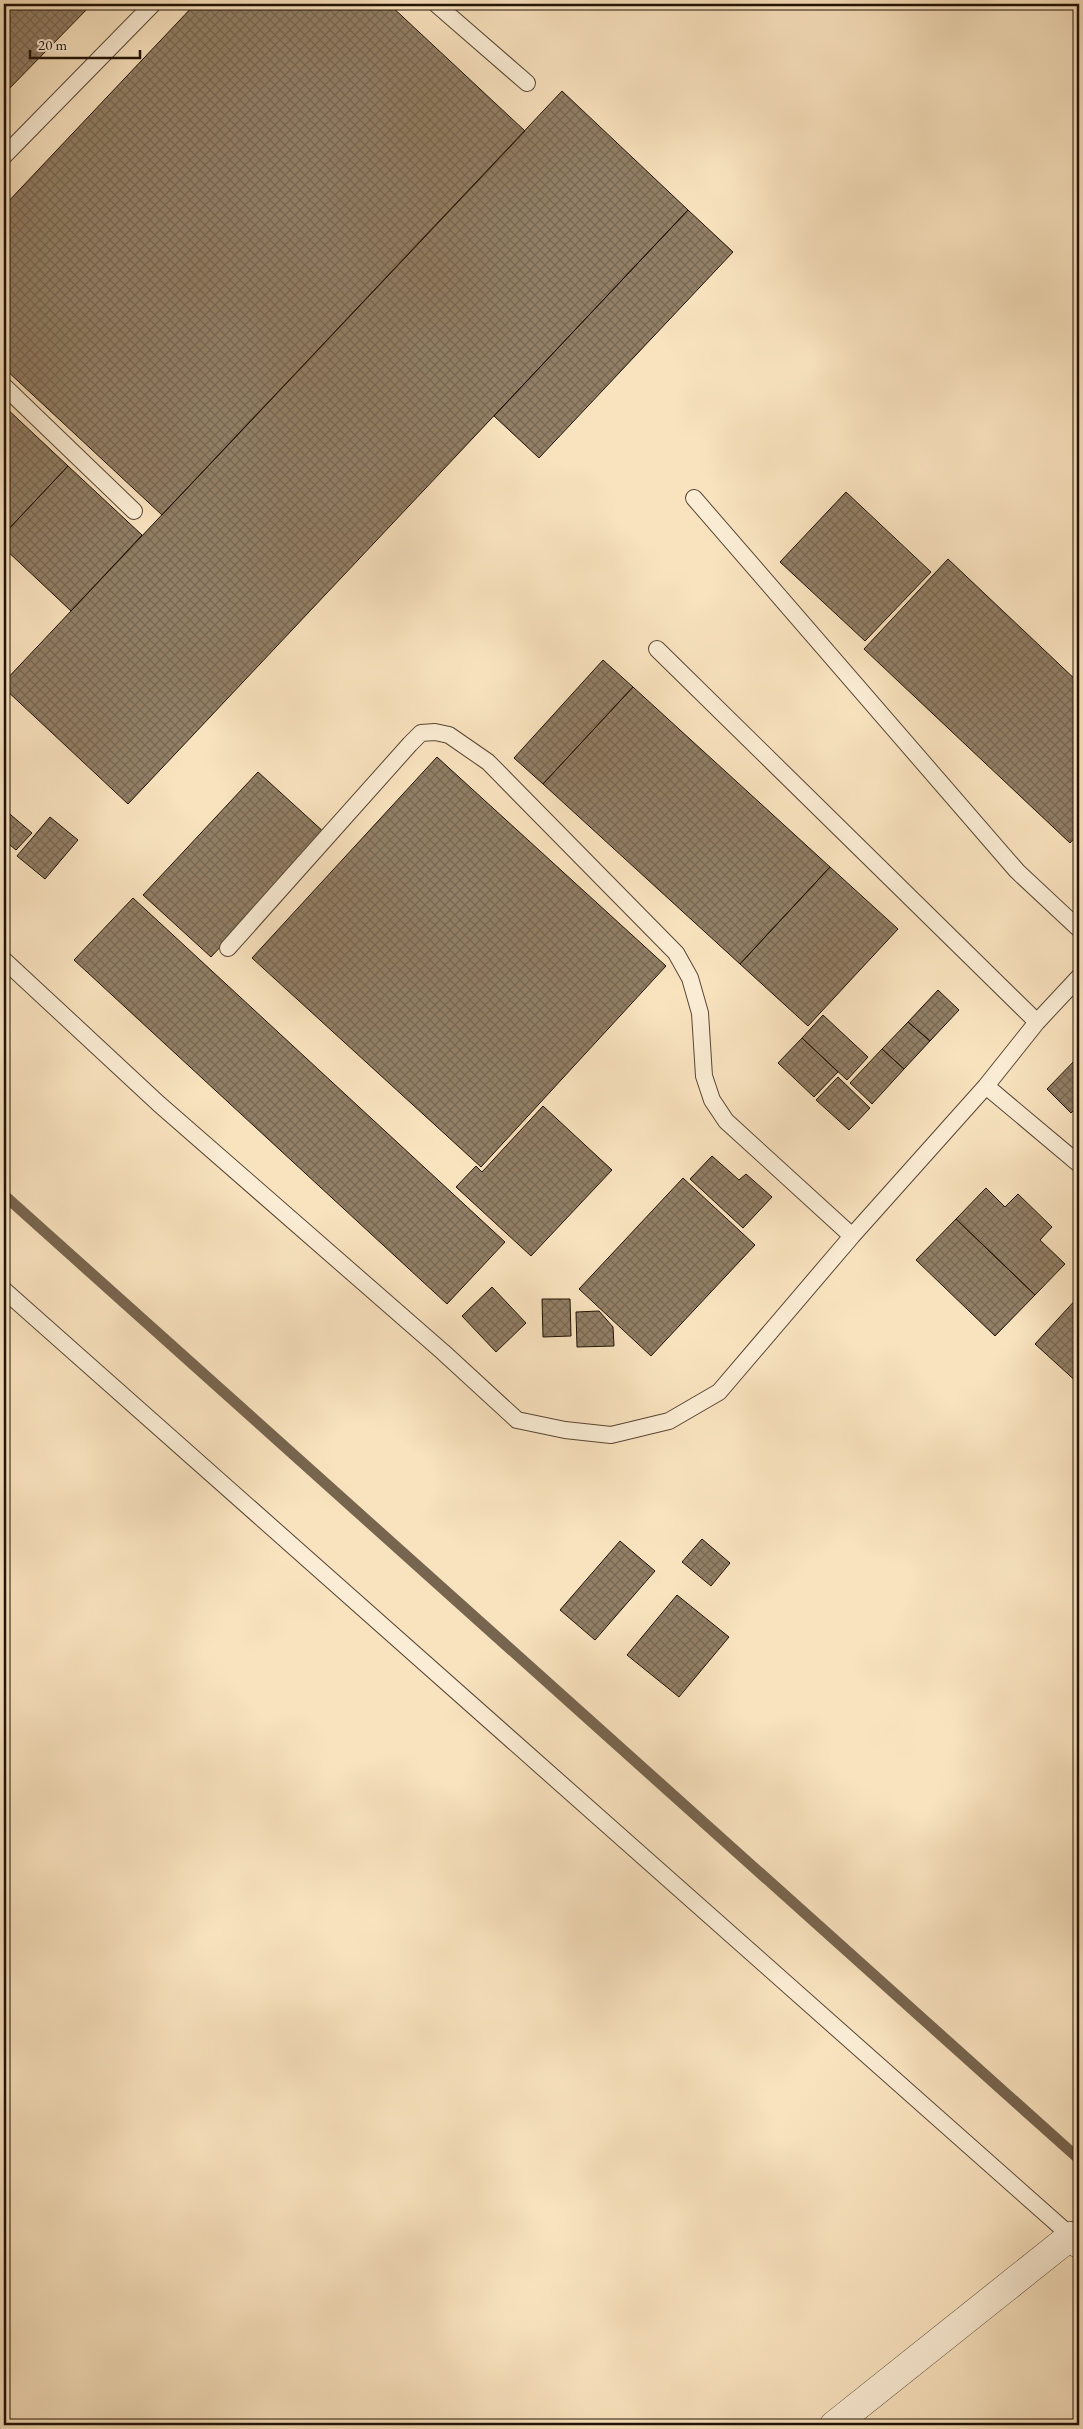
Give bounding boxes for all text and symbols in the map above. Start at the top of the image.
scale bar [30,28,140,60]
text: 20 m [38,35,67,54]

